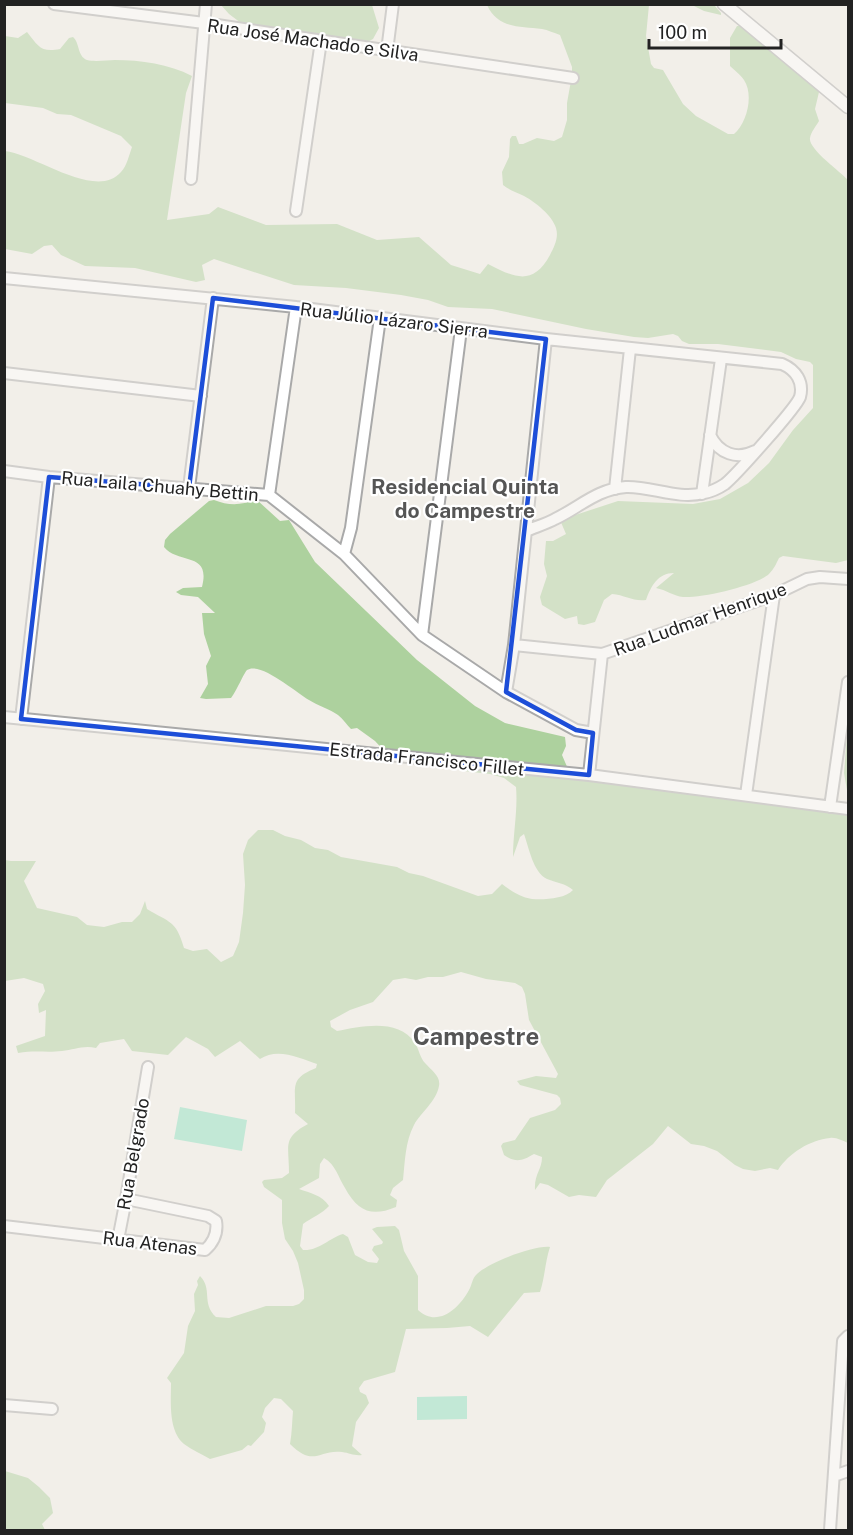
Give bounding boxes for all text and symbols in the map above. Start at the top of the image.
scale bar [649,12,781,50]
street label: Rua José Machado e Silva [206,15,420,65]
text: 100 m [658,22,707,43]
street label: Rua Júlio Lázaro Sierra [299,298,489,342]
street label: Rua Laila Chuahy Bettin [60,467,260,505]
district label: Residencial Quinta do Campestre [371,474,559,523]
street label: Rua Ludmar Henrique [611,578,789,660]
street label: Estrada Francisco Fillet [328,738,526,780]
district label: Campestre [413,1022,539,1050]
street label: Rua Belgrado [113,1096,153,1212]
street label: Rua Atenas [102,1227,198,1259]

